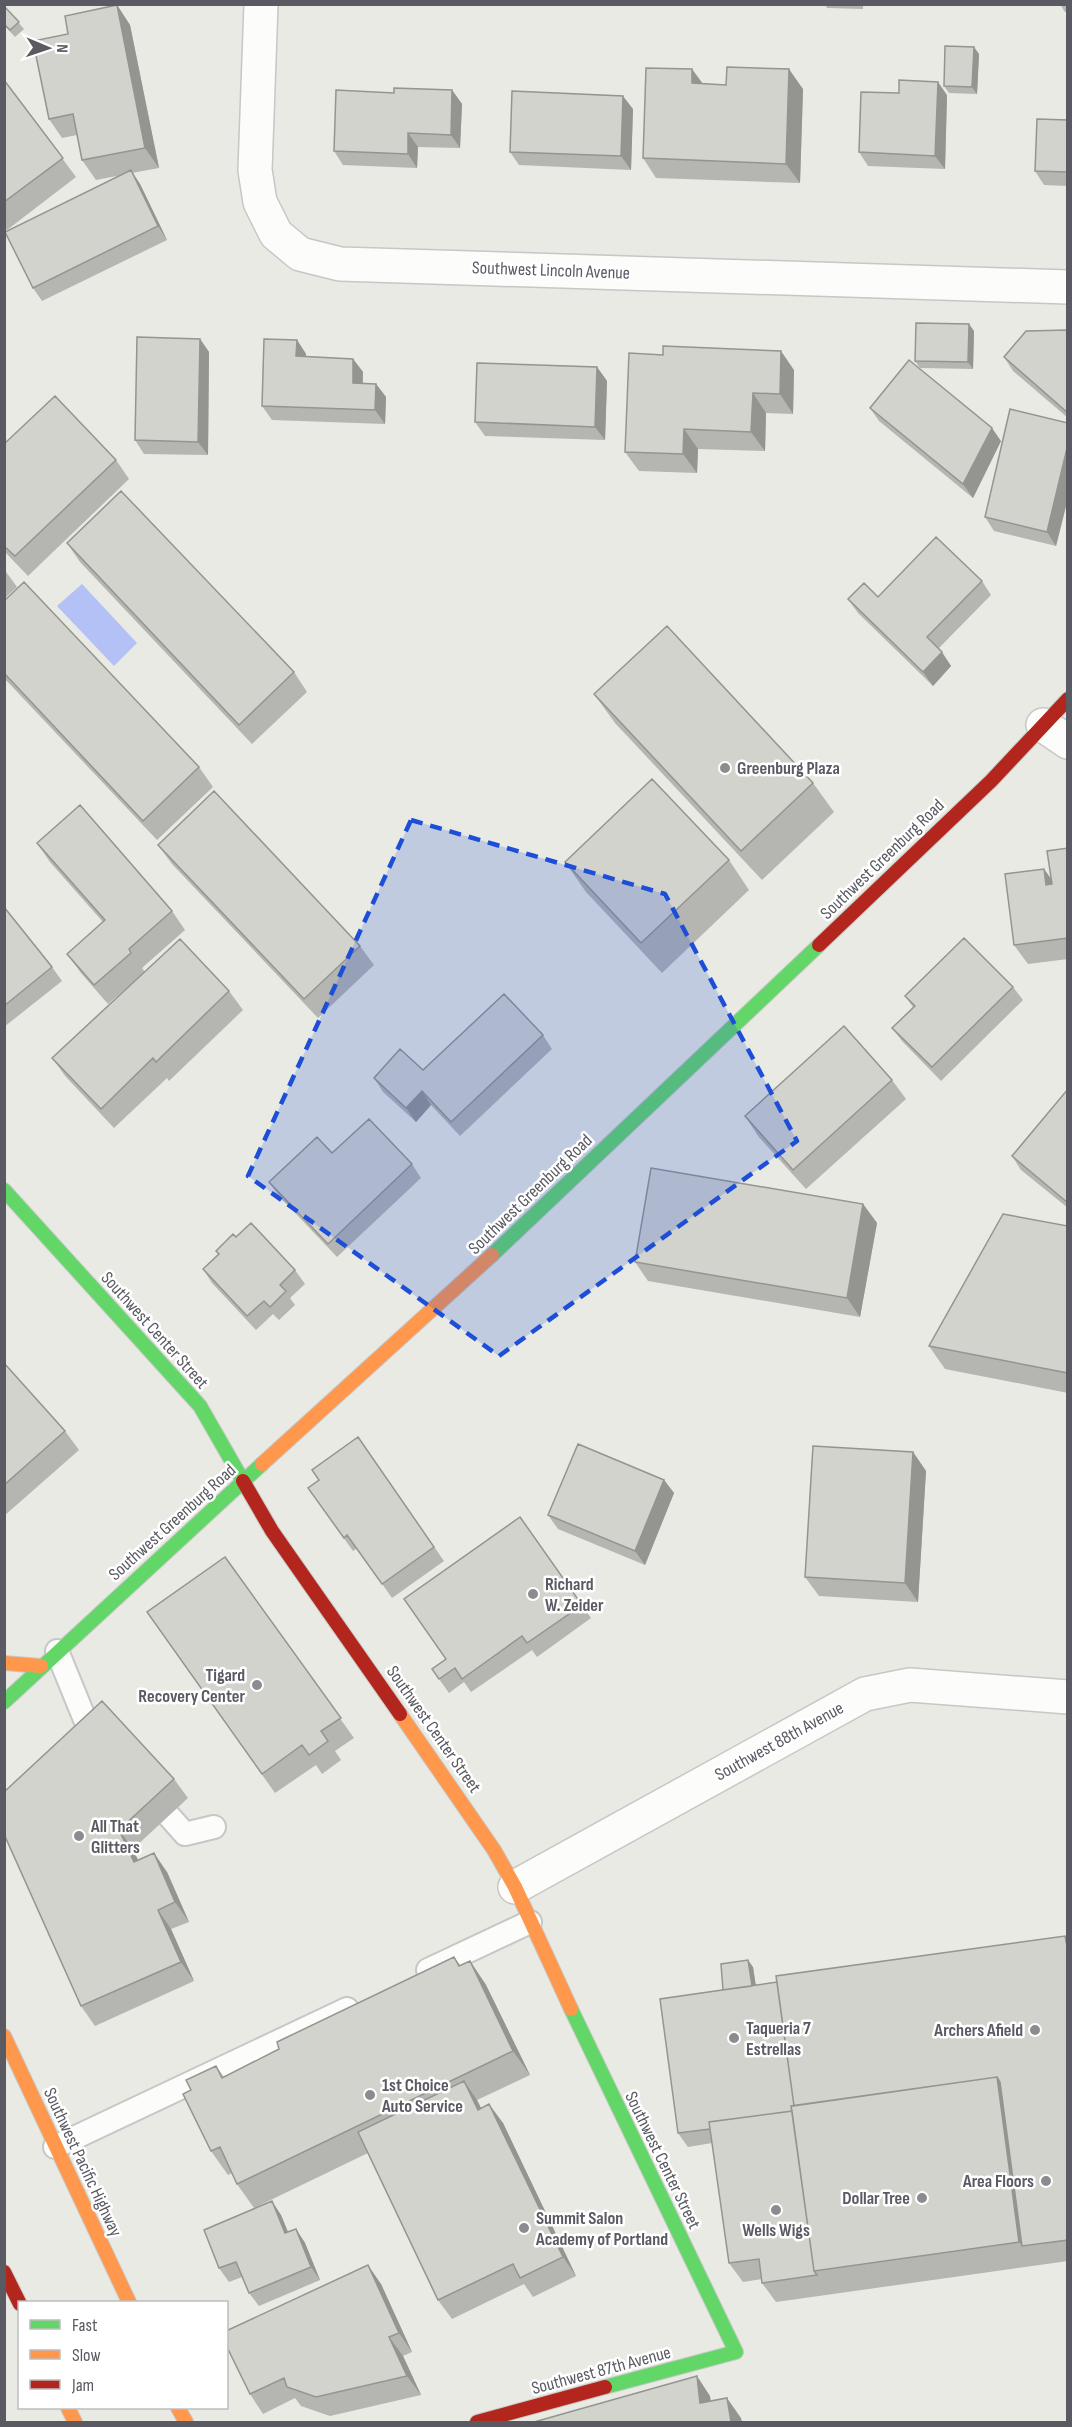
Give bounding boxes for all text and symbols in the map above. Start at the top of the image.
north arrow [18,18,78,78]
text: N [52,44,71,53]
street label: Southwest Lincoln Avenue [472,257,630,284]
place label: Greenburg Plaza [737,758,840,779]
marker: Greenburg Plaza [718,761,732,775]
street label: Southwest Greenburg Road [816,795,949,924]
street label: Southwest Greenburg Road [464,1130,597,1259]
street label: Southwest Center Street [97,1267,213,1394]
street label: Southwest Greenburg Road [104,1460,240,1585]
place label: Richard W. Zeider [545,1574,604,1616]
marker: Richard W. Zeider [526,1587,540,1601]
street label: Southwest Center Street [382,1662,486,1797]
place label: Tigard Recovery Center [138,1665,245,1707]
marker: Tigard Recovery Center [250,1678,264,1692]
street label: Southwest 88th Avenue [711,1697,847,1785]
place label: All That Glitters [90,1816,140,1858]
marker: All That Glitters [72,1829,86,1843]
place label: Taqueria 7 Estrellas [746,2018,811,2060]
place label: Archers Afield [933,2020,1023,2041]
marker: Archers Afield [1028,2023,1042,2037]
marker: Taqueria 7 Estrellas [727,2031,741,2045]
place label: 1st Choice Auto Service [381,2075,463,2117]
street label: Southwest Pacific Highway [39,2084,126,2240]
marker: 1st Choice Auto Service [363,2088,377,2102]
street label: Southwest Center Street [620,2088,705,2233]
place label: Area Floors [962,2171,1034,2192]
marker: Area Floors [1039,2174,1053,2188]
place label: Dollar Tree [842,2188,910,2209]
marker: Dollar Tree [915,2191,929,2205]
marker: Wells Wigs [769,2203,783,2217]
place label: Summit Salon Academy of Portland [535,2208,668,2250]
place label: Wells Wigs [742,2220,810,2241]
marker: Summit Salon Academy of Portland [517,2221,531,2235]
legend [18,2301,228,2409]
text: Fast [72,2315,98,2336]
street label: Southwest 87th Avenue [529,2342,673,2399]
text: Slow [72,2345,101,2366]
text: Jam [71,2375,94,2396]

